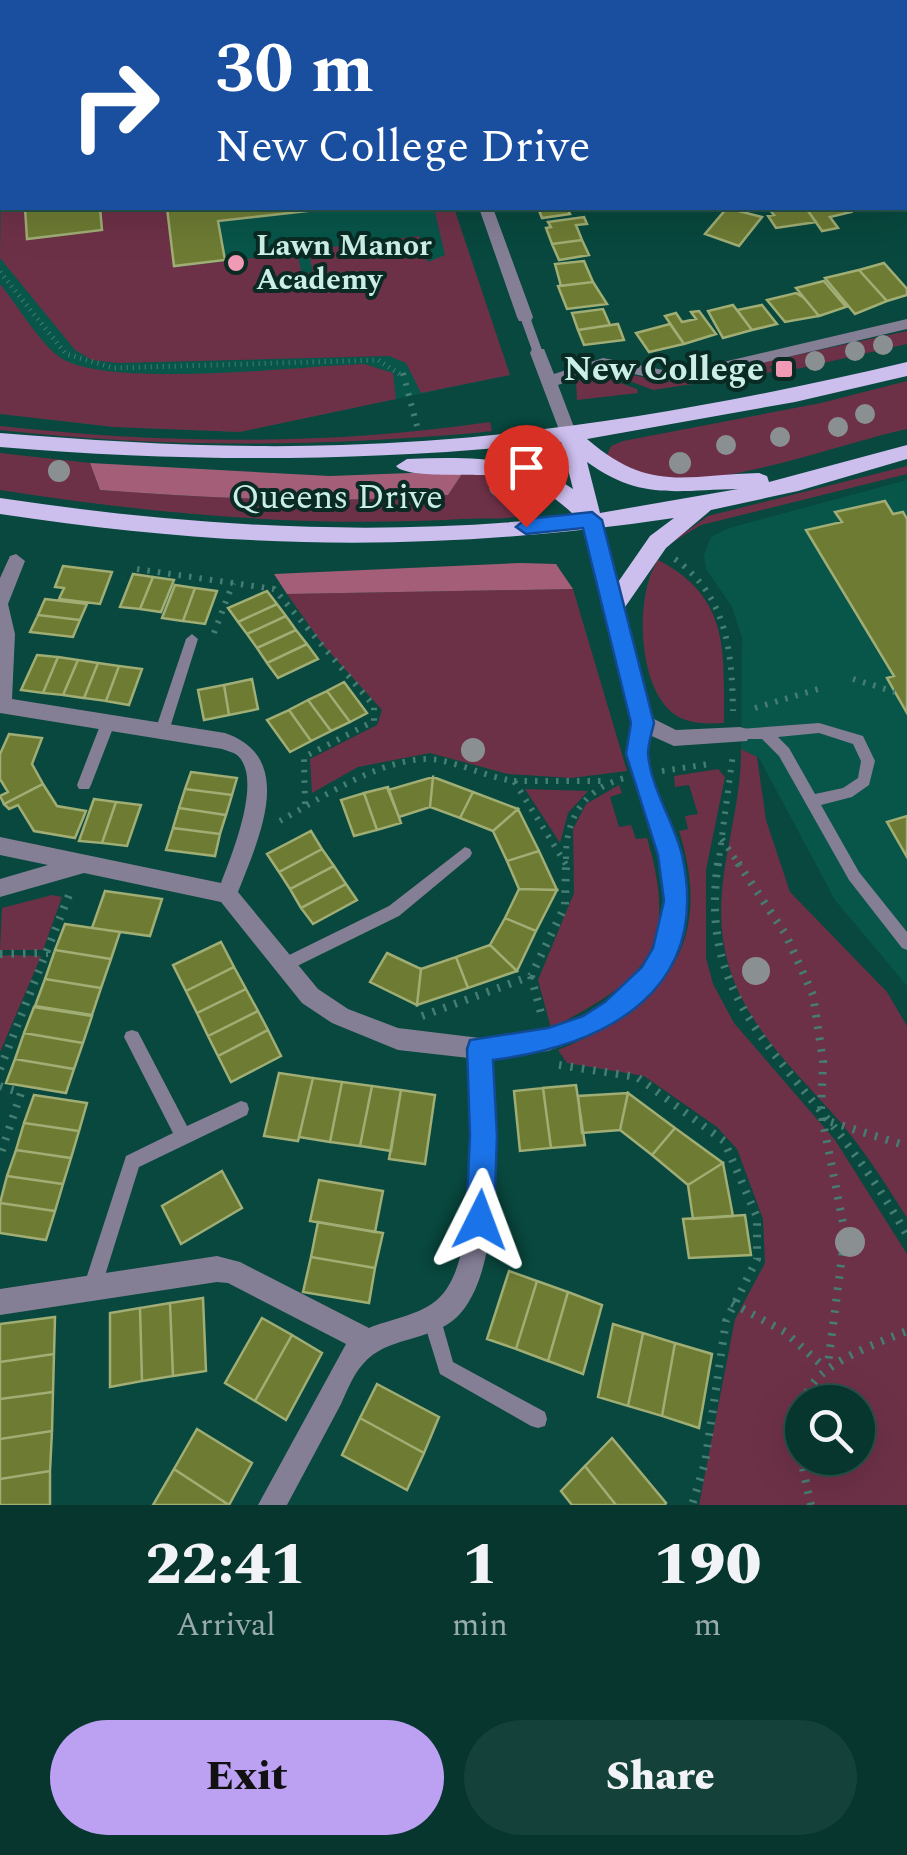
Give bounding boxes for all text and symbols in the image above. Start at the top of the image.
text: 30 m [215,17,374,123]
icon: right [50,40,180,170]
text: New College Drive [215,113,590,182]
place label: Lawn Manor Academy [256,223,432,303]
marker: Lawn Manor Academy [225,252,247,274]
place label: New College [563,343,764,396]
marker: New College [773,358,795,380]
pin [484,425,569,528]
icon: arrive [499,440,554,495]
street label: Queens Drive [231,471,443,524]
position arrow [428,1168,532,1272]
map controls [785,1385,875,1475]
button: search [785,1385,875,1475]
text: 22:41 [146,1519,306,1611]
text: 1 [462,1519,498,1611]
text: 190 [653,1519,761,1611]
text: Arrival [176,1601,276,1650]
text: min [452,1601,508,1650]
text: m [694,1601,721,1650]
button: Exit [50,1720,444,1835]
button: Share [464,1720,857,1835]

